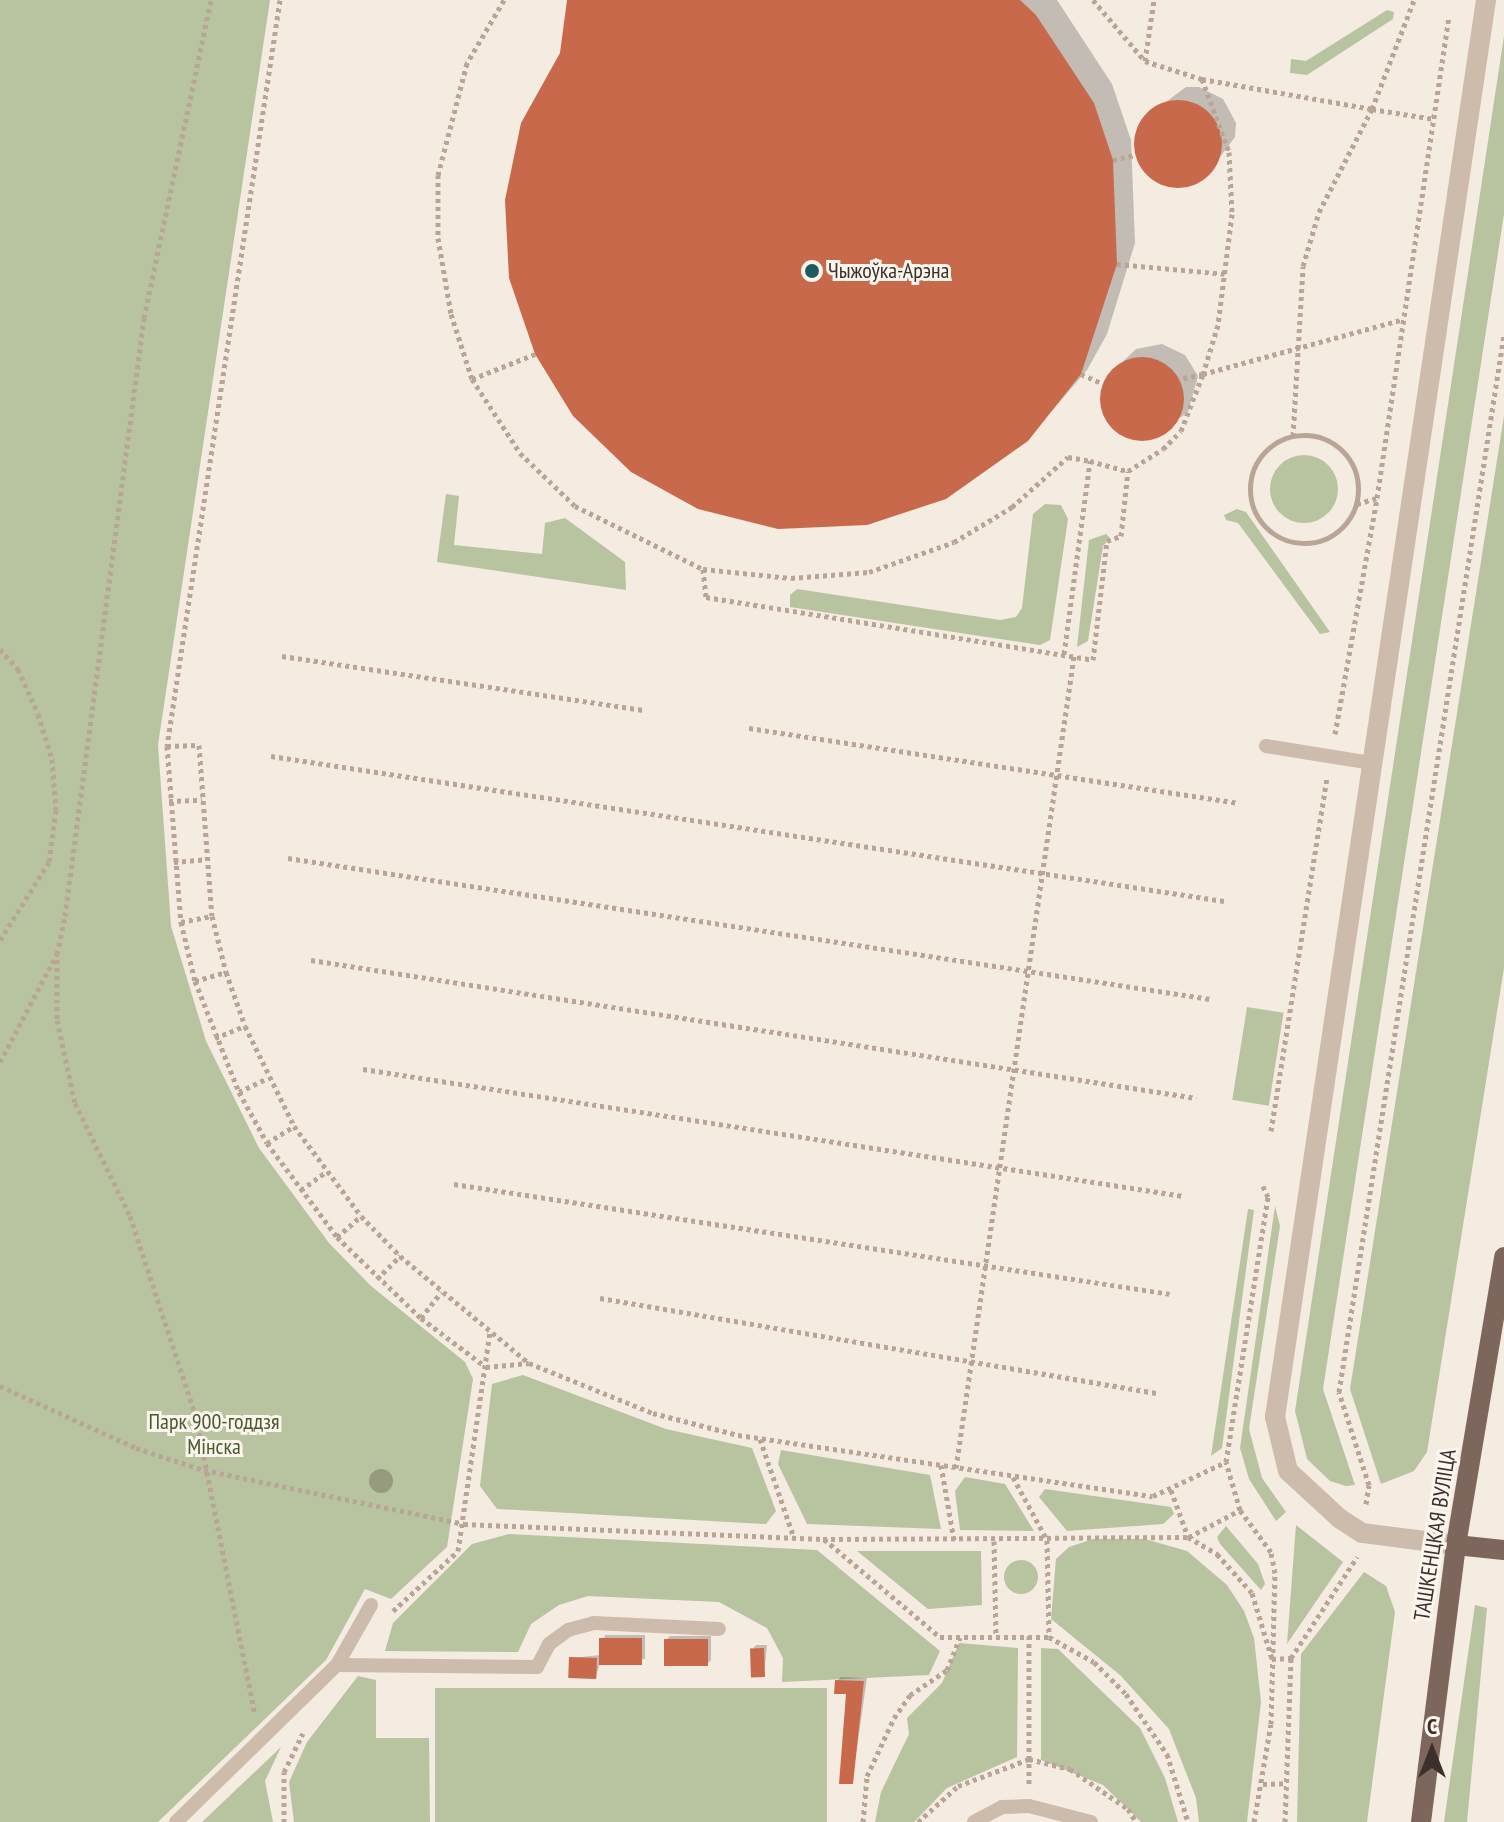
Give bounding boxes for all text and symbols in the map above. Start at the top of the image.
place label: Чыжоўка-Арэна [828,258,949,284]
marker: Чыжоўка-Арэна [803,262,821,280]
park label: Парк 900-годдзя Мінска [149,1408,279,1460]
street label: ТАШКЕНЦКАЯ ВУЛІЦА [1408,1447,1462,1623]
north arrow [1392,1710,1472,1790]
text: С [1427,1712,1437,1740]

